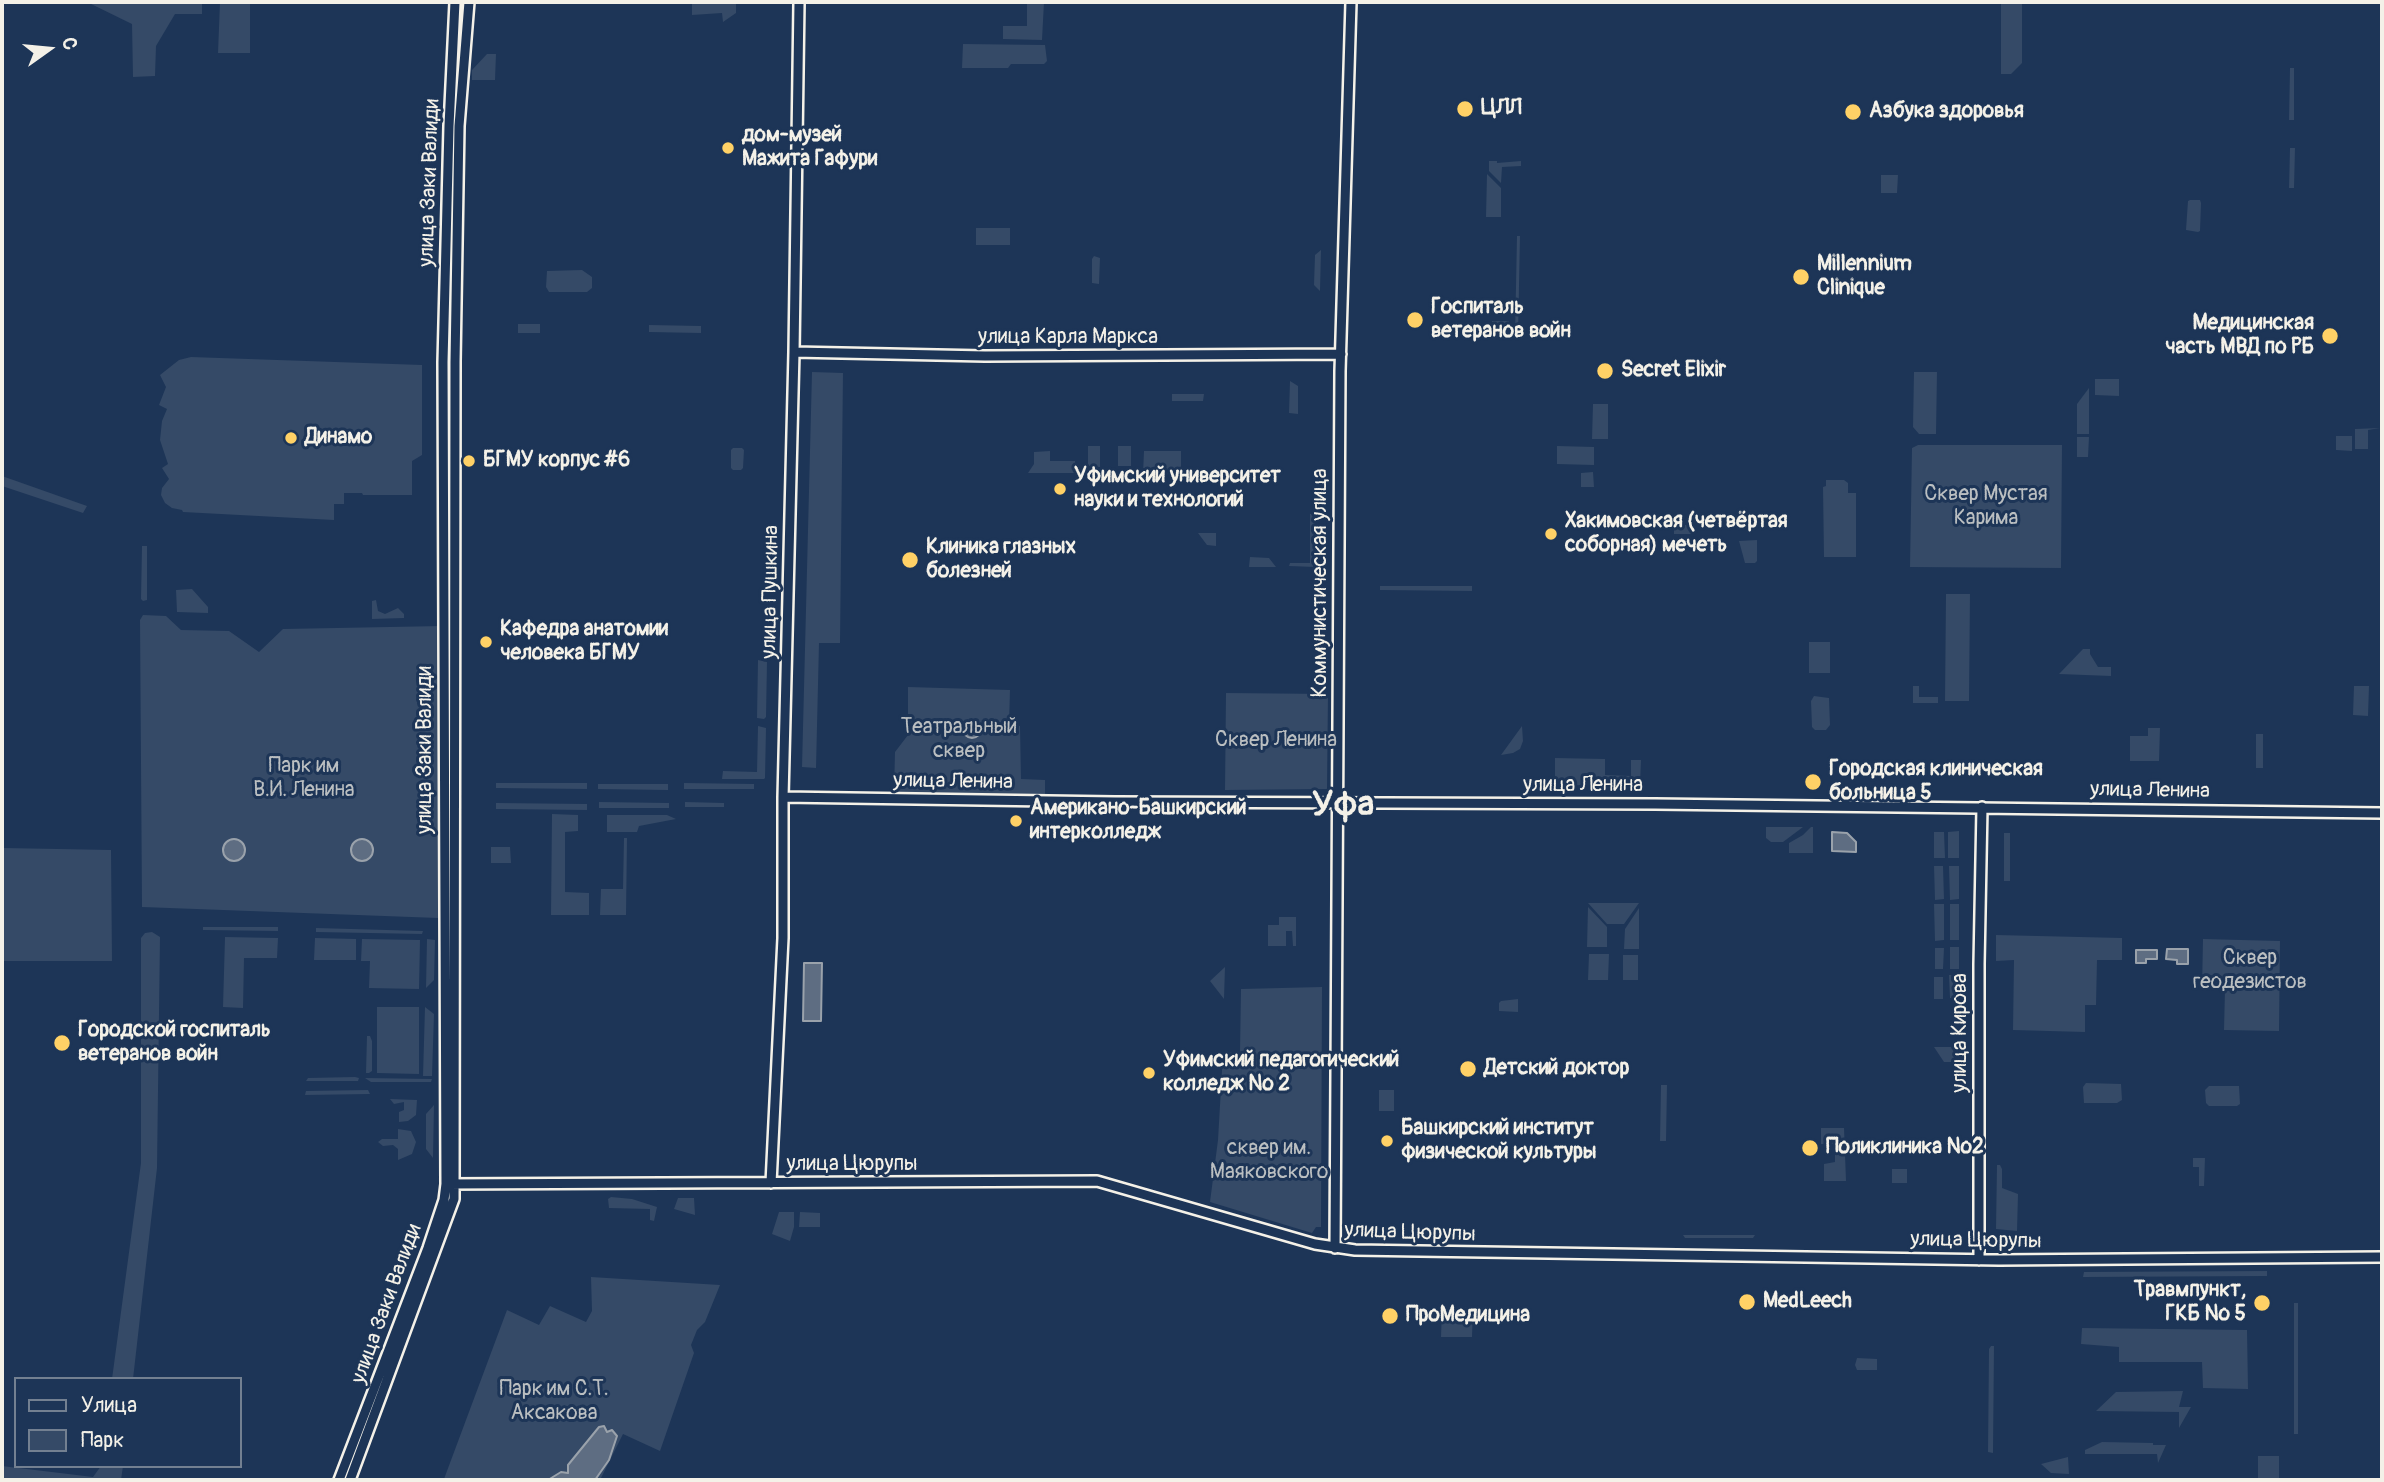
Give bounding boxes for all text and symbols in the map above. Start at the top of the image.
north arrow [14,14,84,84]
text: С [56,35,82,52]
place label: ЦЛЛ [1481,96,1521,122]
street label: улица Заки Валиди [414,99,446,267]
marker: ЦЛЛ [1455,99,1475,119]
place label: Азбука здоровья [1869,99,2024,125]
marker: Азбука здоровья [1843,102,1863,122]
place label: дом-музей Мажита Гафури [742,123,877,173]
marker: дом-музей Мажита Гафури [720,140,736,156]
place label: Millennium Clinique [1817,252,1912,302]
marker: Millennium Clinique [1791,267,1811,287]
place label: Госпиталь ветеранов войн [1431,295,1571,345]
marker: Госпиталь ветеранов войн [1405,310,1425,330]
place label: Медицинская часть МВД по РБ [2165,311,2314,361]
street label: улица Карла Маркса [978,325,1158,351]
marker: Медицинская часть МВД по РБ [2320,326,2340,346]
place label: Secret Elixir [1621,358,1726,384]
marker: Secret Elixir [1595,361,1615,381]
place label: Динамо [305,425,372,451]
marker: Динамо [283,430,299,446]
place label: БГМУ корпус #6 [483,448,630,474]
marker: БГМУ корпус #6 [461,453,477,469]
place label: Уфимский университет науки и технологий [1074,464,1281,514]
street label: Коммунистическая улица [1308,469,1334,697]
marker: Уфимский университет науки и технологий [1052,481,1068,497]
park label: Сквер Мустая Карима [1924,482,2048,532]
place label: Хакимовская (четвёртая соборная) мечеть [1565,509,1788,559]
street label: улица Пушкина [757,525,785,659]
marker: Хакимовская (четвёртая соборная) мечеть [1543,526,1559,542]
place label: Клиника глазных болезней [926,535,1076,585]
marker: Клиника глазных болезней [900,550,920,570]
place label: Кафедра анатомии человека БГМУ [500,617,668,667]
marker: Кафедра анатомии человека БГМУ [478,634,494,650]
street label: улица Заки Валиди [413,666,439,834]
park label: Театральный сквер [901,715,1017,765]
park label: Сквер Ленина [1215,728,1337,754]
park label: Парк им В.И. Ленина [253,754,355,804]
place label: Городская клиническая больница 5 [1829,757,2043,807]
street label: улица Ленина [893,768,1013,796]
marker: Городская клиническая больница 5 [1803,772,1823,792]
street label: улица Ленина [1523,773,1643,799]
street label: улица Ленина [2090,777,2210,805]
district label: Уфа [1312,785,1374,827]
place label: Американо-Башкирский интерколледж [1030,796,1247,846]
marker: Американо-Башкирский интерколледж [1008,813,1024,829]
park label: Сквер геодезистов [2193,946,2307,996]
street label: улица Кирова [1948,973,1974,1093]
place label: Городской госпиталь ветеранов войн [78,1018,271,1068]
marker: Городской госпиталь ветеранов войн [52,1033,72,1053]
place label: Уфимский педагогический колледж № 2 [1163,1048,1399,1098]
place label: Детский доктор [1484,1056,1629,1082]
marker: Детский доктор [1458,1059,1478,1079]
marker: Уфимский педагогический колледж № 2 [1141,1065,1157,1081]
place label: Башкирский институт физической культуры [1401,1116,1596,1166]
marker: Башкирский институт физической культуры [1379,1133,1395,1149]
place label: Поликлиника №2 [1826,1135,1984,1161]
park label: сквер им. Маяковского [1210,1136,1328,1186]
marker: Поликлиника №2 [1800,1138,1820,1158]
street label: улица Цюрупы [786,1152,918,1178]
street label: улица Цюрупы [1344,1218,1476,1248]
street label: улица Заки Валиди [346,1221,428,1387]
street label: улица Цюрупы [1910,1227,2042,1255]
place label: Травмпункт, ГКБ № 5 [2134,1278,2246,1328]
place label: MedLeech [1763,1289,1852,1315]
marker: MedLeech [1737,1292,1757,1312]
marker: Травмпункт, ГКБ № 5 [2252,1293,2272,1313]
place label: ПроМедицина [1406,1303,1530,1329]
marker: ПроМедицина [1380,1306,1400,1326]
legend [14,1377,242,1468]
park label: Парк им С.Т. Аксакова [499,1377,609,1427]
text: Улица [81,1392,137,1419]
text: Парк [81,1427,124,1454]

